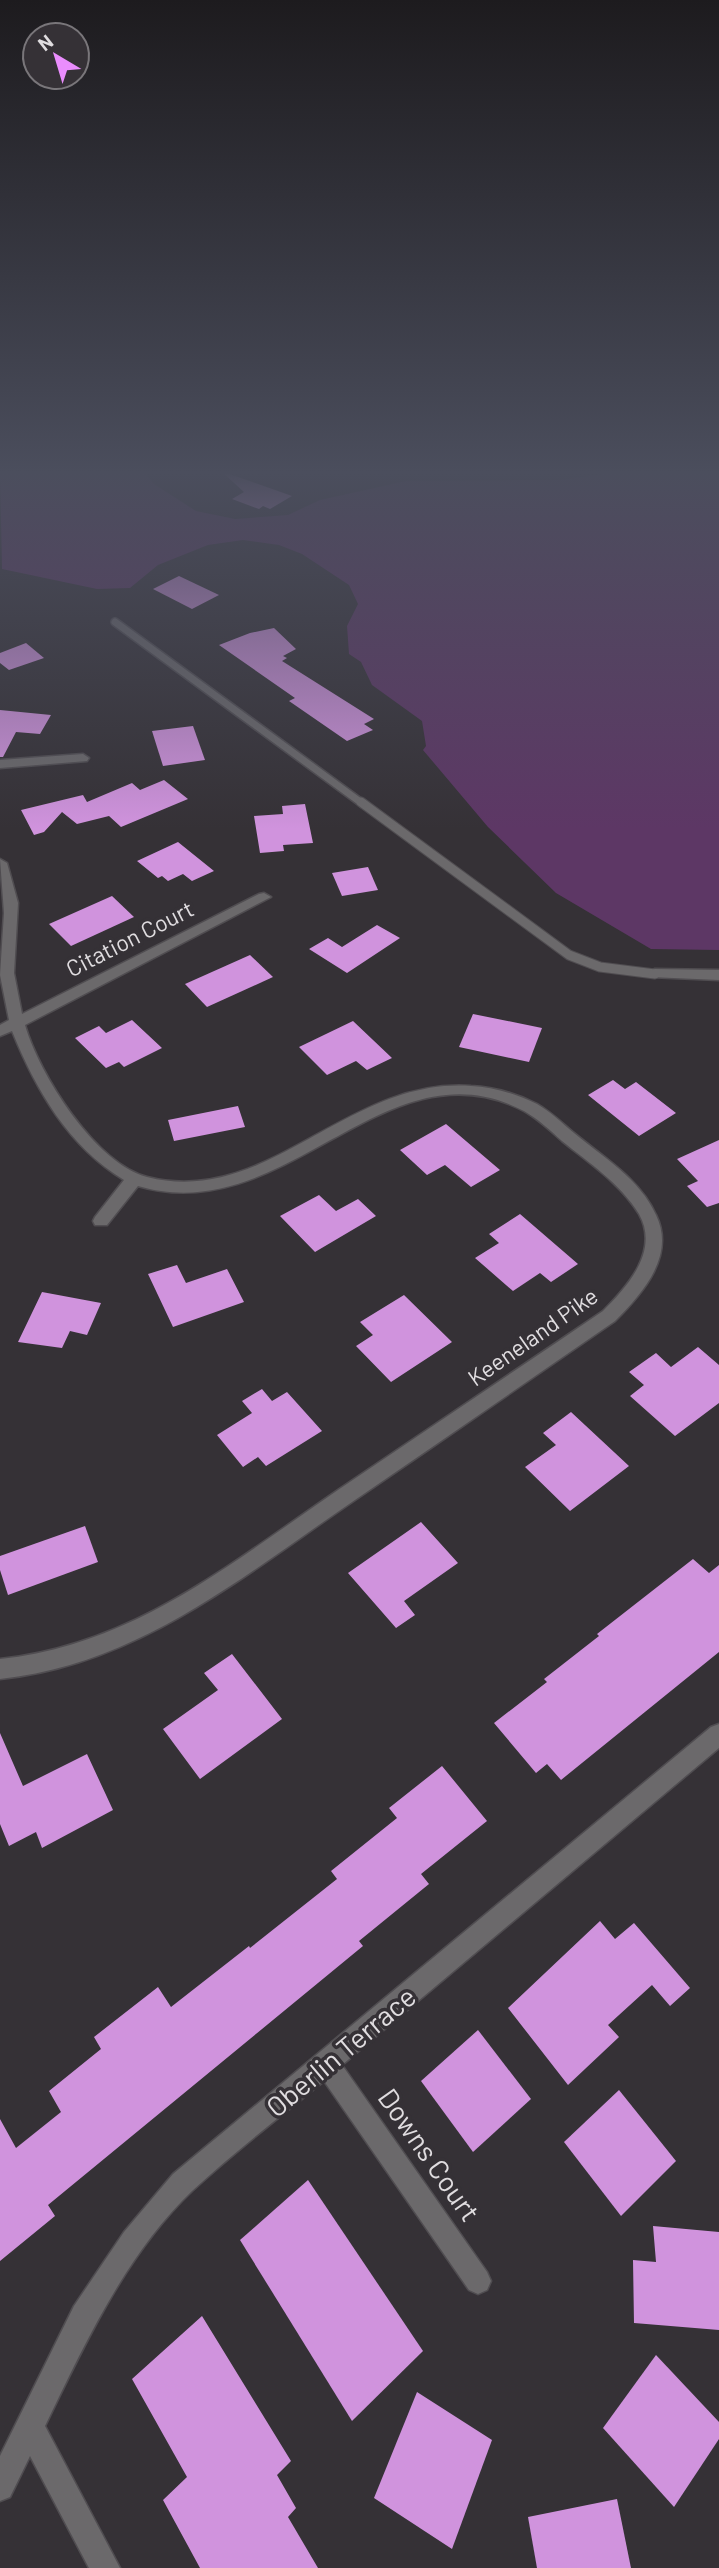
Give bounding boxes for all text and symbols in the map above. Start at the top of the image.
north arrow [21,21,91,91]
text: N [33,29,57,55]
street label: Citation Court [61,894,198,982]
street label: Keeneland Pike [462,1281,603,1391]
street label: Oberlin Terrace [259,1979,422,2124]
street label: Downs Court [372,2081,488,2227]

